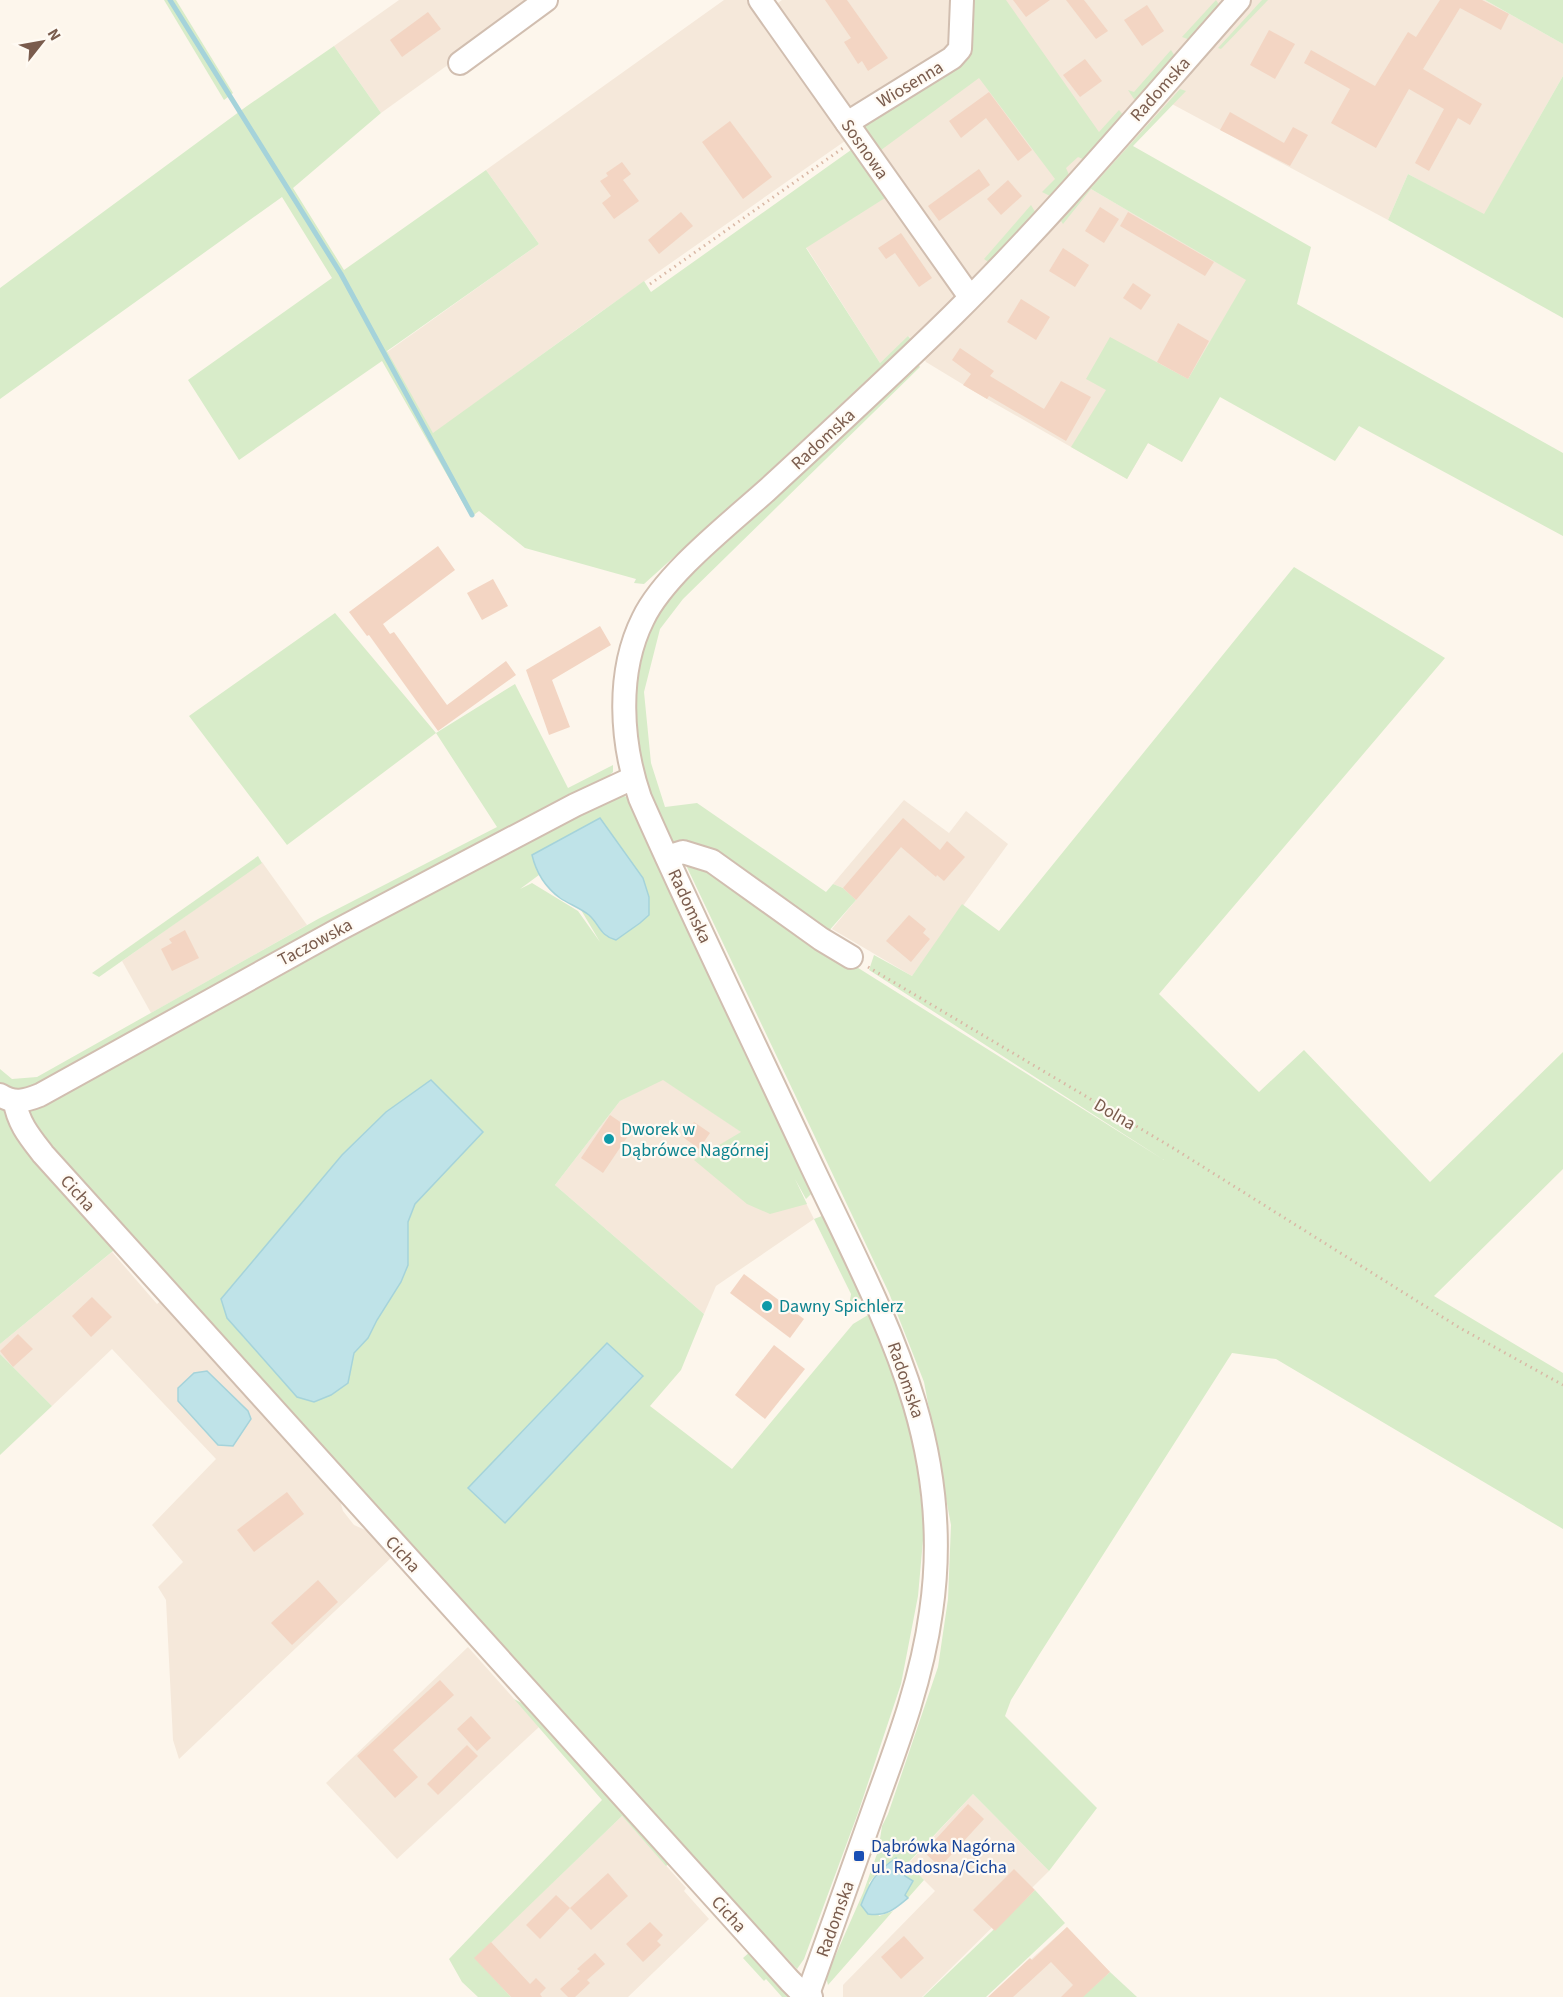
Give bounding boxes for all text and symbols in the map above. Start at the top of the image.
north arrow [12,12,72,72]
text: N [42,25,66,45]
street label: Radomska [1125,52,1196,127]
street label: Wiosenna [872,55,948,114]
street label: Sosnowa [835,114,894,184]
street label: Radomska [786,403,861,476]
street label: Radomska [661,865,718,947]
street label: Taczowska [274,912,357,973]
street label: Dolna [1089,1093,1140,1136]
place label: Dworek w Dąbrówce Nagórnej [621,1117,769,1163]
marker: Dworek w Dąbrówce Nagórnej [602,1132,616,1146]
street label: Cicha [54,1169,101,1217]
place label: Dawny Spichlerz [779,1294,904,1319]
marker: Dawny Spichlerz [760,1299,774,1313]
street label: Radomska [881,1339,930,1422]
street label: Cicha [379,1530,426,1578]
place label: Dąbrówka Nagórna ul. Radosna/Cicha [871,1834,1016,1880]
marker: Dąbrówka Nagórna ul. Radosna/Cicha [852,1849,866,1863]
street label: Radomska [810,1878,861,1961]
street label: Cicha [705,1890,752,1938]

